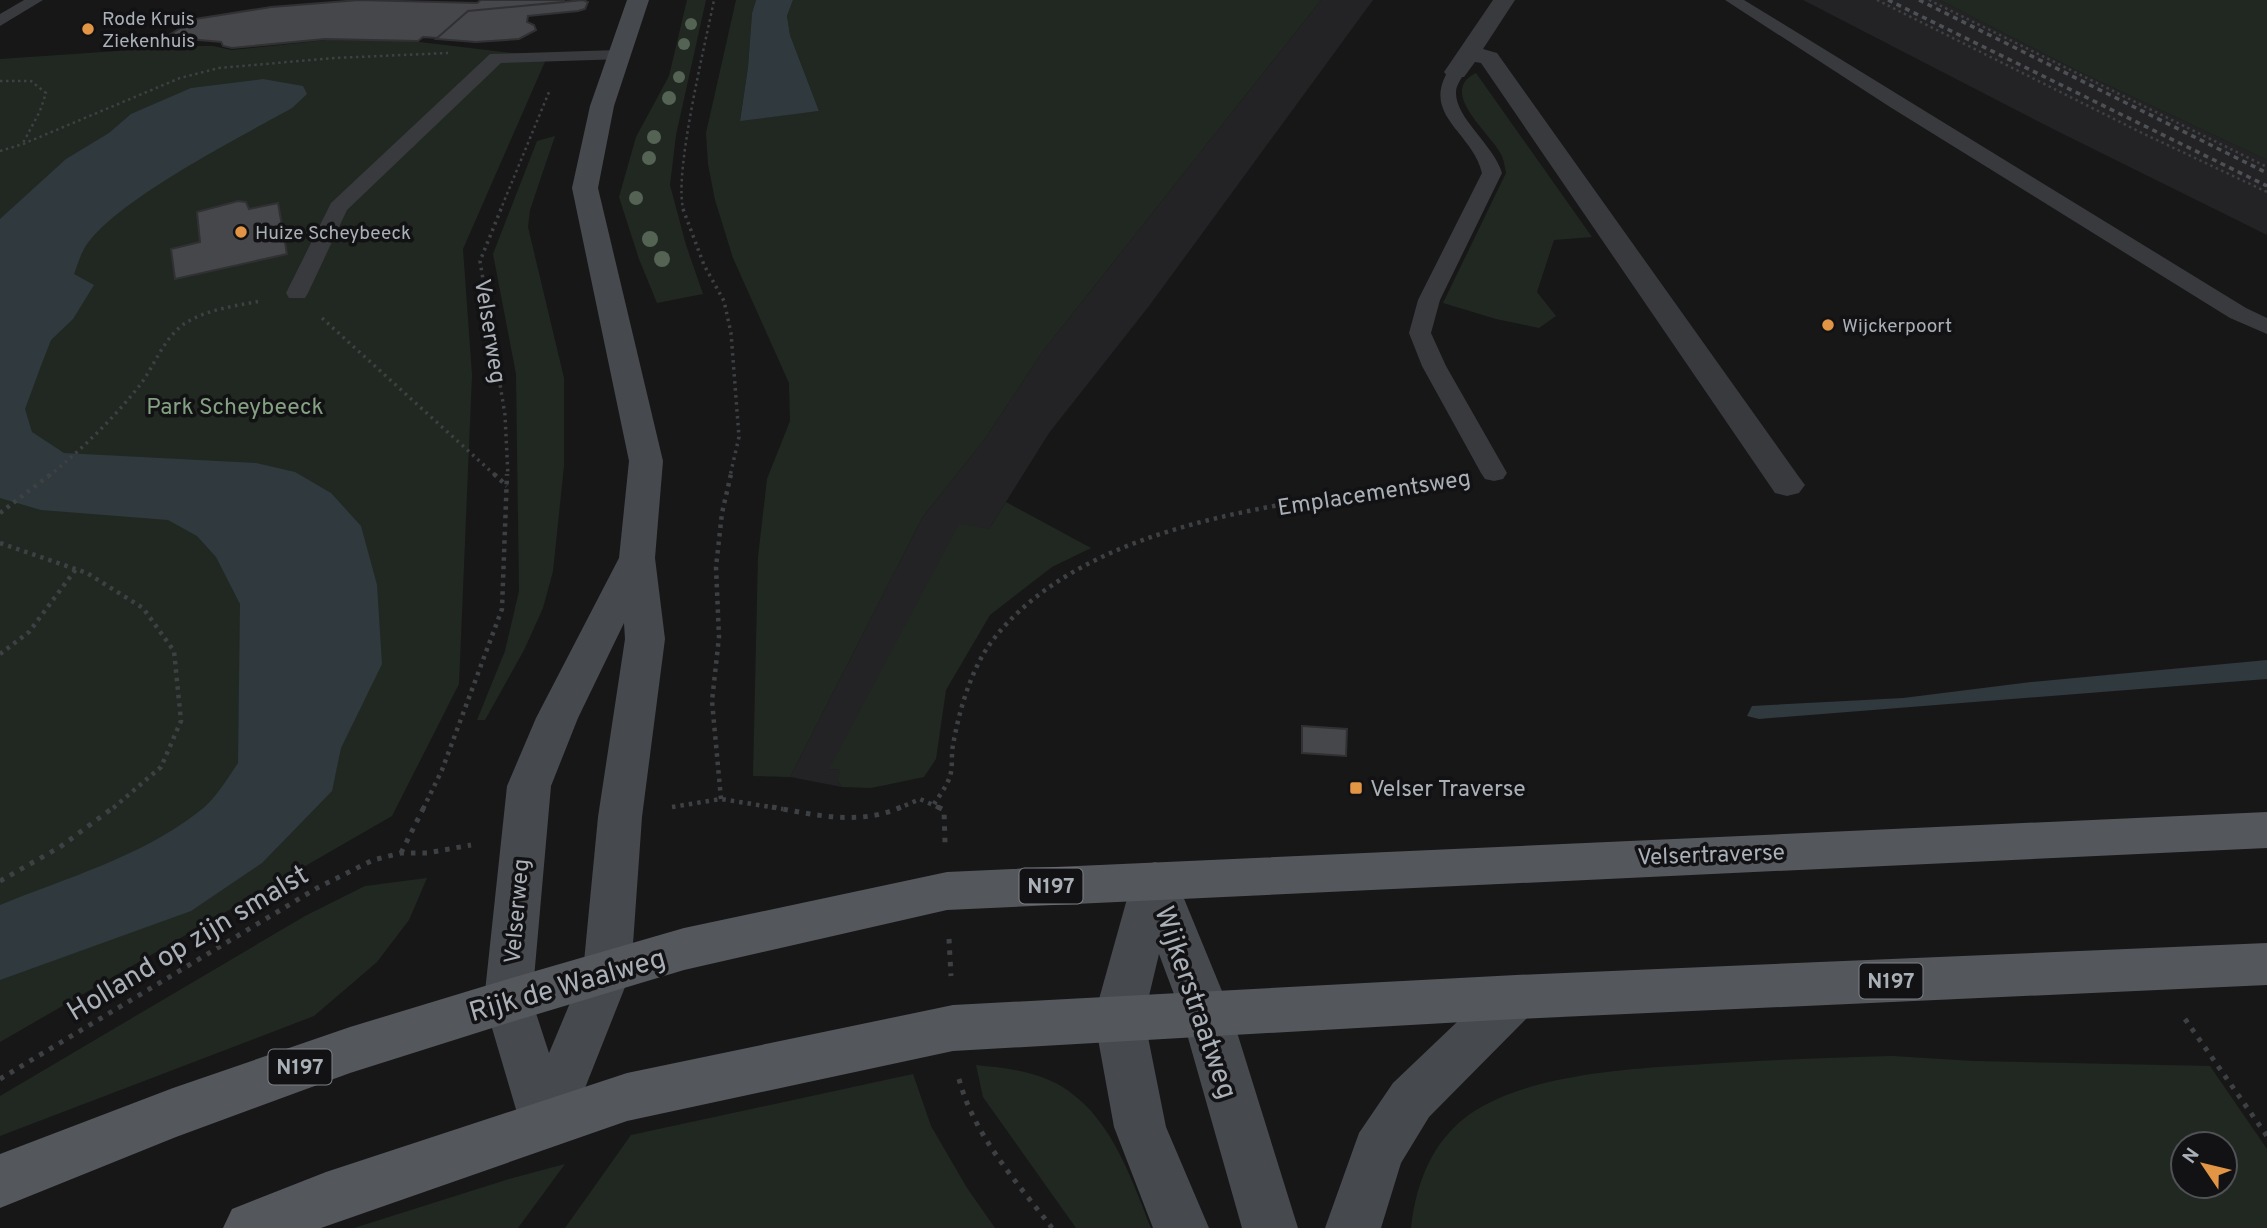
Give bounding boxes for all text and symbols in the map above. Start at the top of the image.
place label: Rode Kruis Ziekenhuis [102,8,195,54]
marker: Rode Kruis Ziekenhuis [80,21,96,37]
place label: Huize Scheybeeck [255,222,411,246]
marker: Huize Scheybeeck [233,224,249,240]
street label: Velserweg [466,277,511,386]
place label: Wijckerpoort [1842,315,1952,339]
marker: Wijckerpoort [1820,317,1836,333]
park label: Park Scheybeeck [146,394,324,423]
street label: Emplacementsweg [1276,465,1473,524]
place label: Velser Traverse [1370,776,1526,805]
marker: Velser Traverse [1348,780,1364,796]
street label: Velsertraverse [1637,839,1785,874]
street label: Velserweg [499,857,538,965]
street label: Holland op zijn smalst [61,858,316,1031]
road number: N197 [1020,868,1082,903]
street label: Wijkerstraatweg [1144,902,1244,1104]
street label: Rijk de Waalweg [465,942,670,1032]
road number: N197 [1860,964,1923,998]
road number: N197 [268,1050,332,1084]
north arrow [2169,1130,2239,1200]
text: N [2178,1144,2205,1169]

